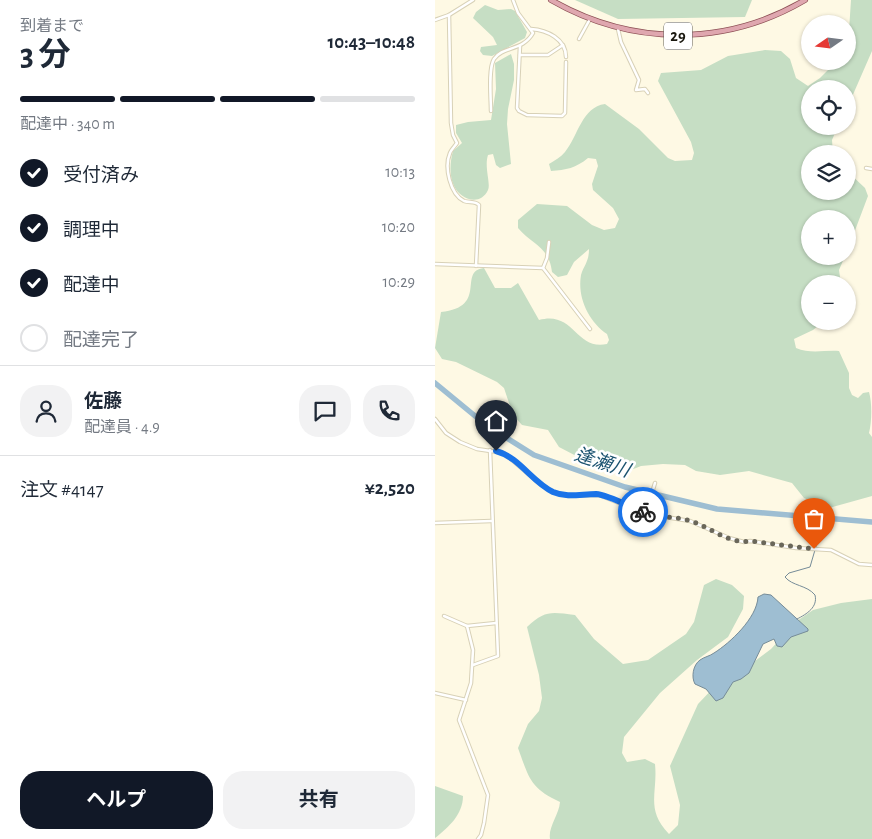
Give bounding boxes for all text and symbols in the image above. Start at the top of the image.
north arrow [801,15,856,70]
map controls [801,15,856,330]
text: 到着まで [20,18,84,34]
road number: 29 [664,22,692,50]
text: 10:43–10:48 [327,33,415,52]
text: 3 分 [20,39,71,71]
button: locate [801,80,856,135]
text: 配達中 · 340 m [20,116,115,132]
button: layers [801,145,856,200]
icon: check [20,159,48,187]
text: 10:13 [385,164,415,180]
text: 受付済み [63,166,139,185]
button: + [801,210,856,265]
icon: check [20,214,48,242]
text: 10:20 [382,219,415,235]
text: 調理中 [63,221,120,240]
icon: check [20,269,48,297]
text: 10:29 [383,274,415,290]
button: − [801,275,856,330]
text: 配達中 [63,276,120,295]
text: 配達完了 [63,331,139,350]
button: person [20,385,72,437]
button: chat [299,385,351,437]
button: phone [363,385,415,437]
text: 佐藤 [84,392,122,411]
pin [475,400,517,451]
icon: home [482,407,510,435]
text: 配達員 · 4.9 [84,419,160,435]
water label: 逢瀬川 [572,444,634,481]
text: ¥2,520 [365,479,415,498]
text: 注文 #4147 [20,481,104,500]
courier [618,487,668,537]
icon: bike [629,498,657,526]
pin [793,498,835,549]
icon: bag [800,505,828,533]
button: ヘルプ [20,771,213,829]
button: 共有 [223,771,415,829]

